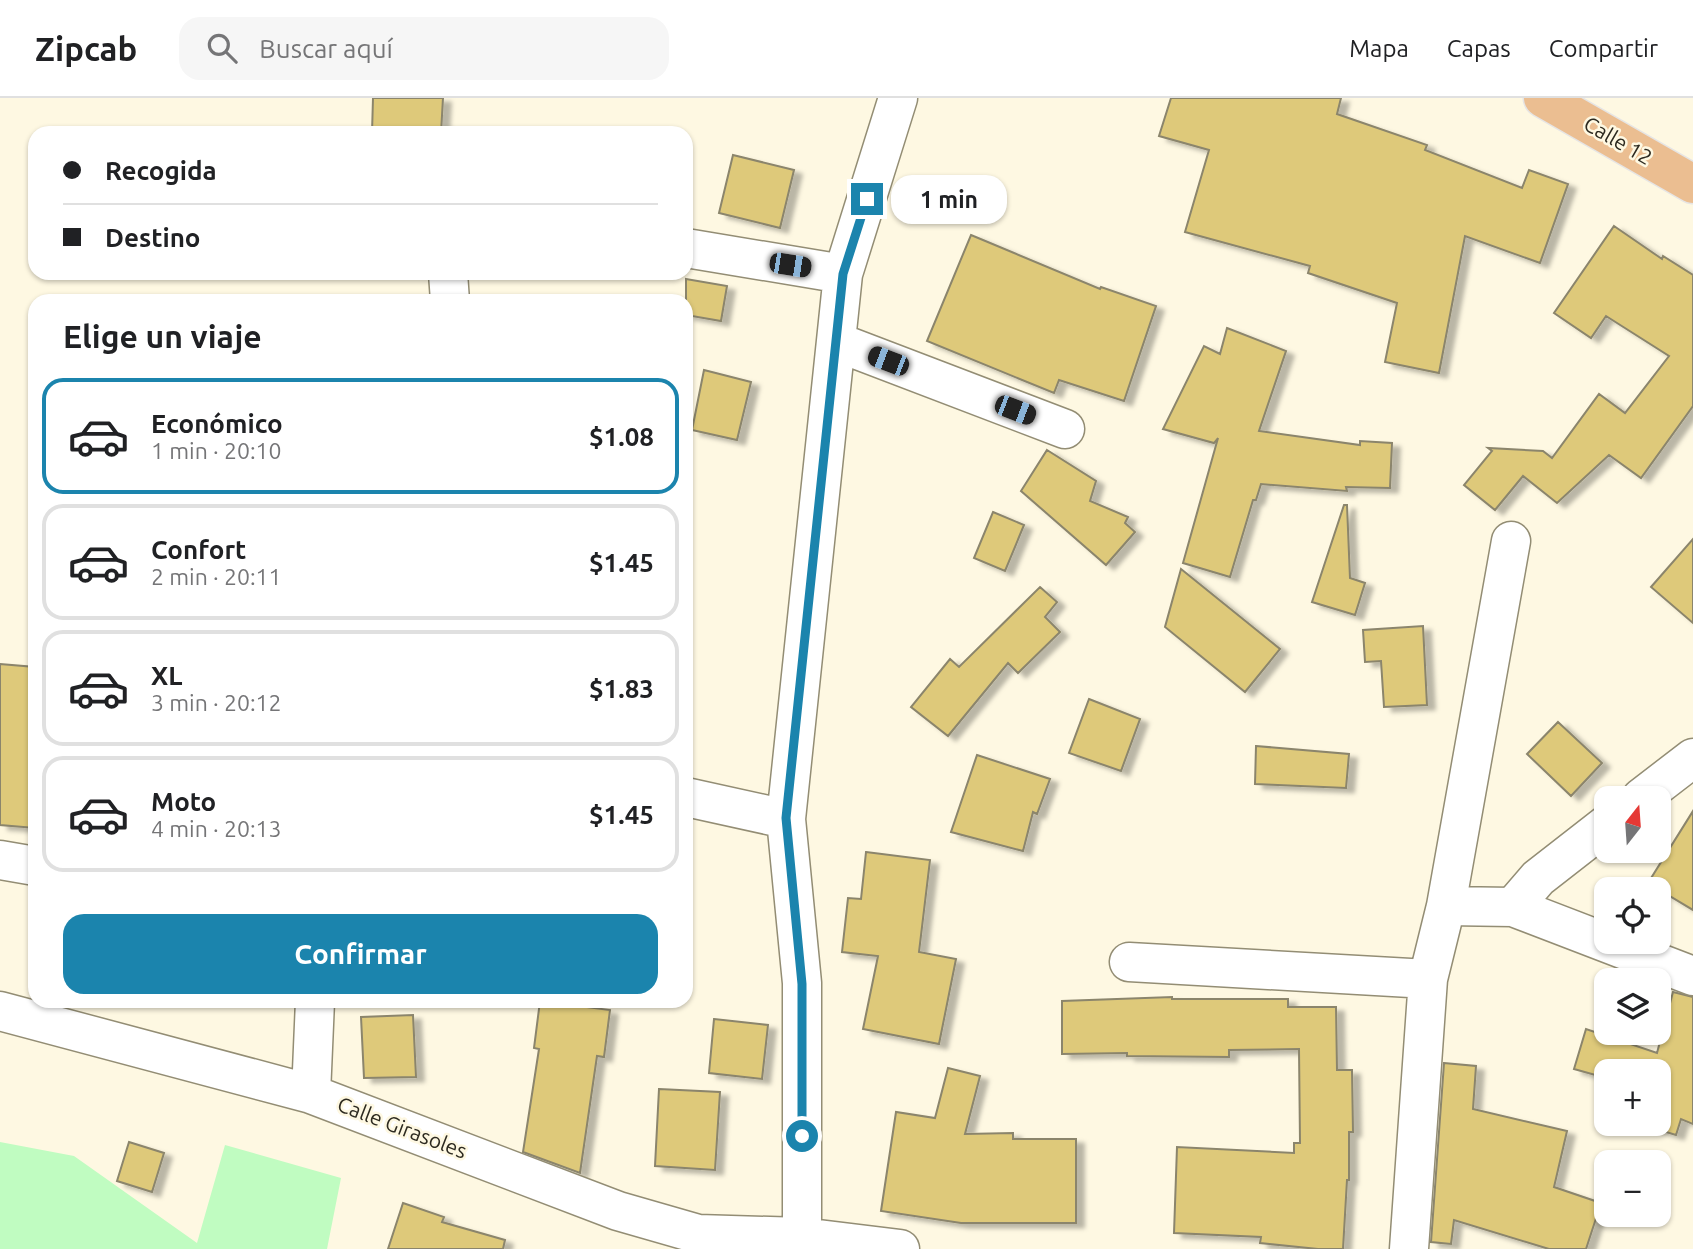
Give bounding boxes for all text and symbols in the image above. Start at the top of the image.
search box [179,17,669,80]
icon: search [203,29,241,67]
text: Zipcab [35,30,137,67]
text: Buscar aquí [259,34,393,63]
text: Mapa [1349,35,1409,62]
text: Capas [1447,35,1511,62]
text: Compartir [1549,35,1658,62]
street label: Calle 12 [1580,111,1657,169]
text: Recogida [105,156,217,185]
callout: 1 min [892,174,1007,224]
route end [851,183,883,215]
text: 1 min [920,187,978,212]
text: Destino [105,223,201,252]
car [768,251,813,279]
text: Elige un viaje [63,318,262,354]
car [865,344,912,378]
car [992,393,1039,427]
icon: car [67,405,130,468]
text: Económico [151,409,283,438]
text: $1.08 [589,422,654,451]
text: 1 min · 20:10 [151,438,282,463]
icon: car [67,531,130,594]
text: Confort [151,535,246,564]
text: $1.45 [589,548,654,577]
text: 2 min · 20:11 [151,564,282,589]
icon: car [67,657,130,720]
text: XL [151,661,182,690]
text: $1.83 [589,674,654,703]
text: 3 min · 20:12 [151,690,282,715]
icon: car [67,783,130,846]
north arrow [1594,786,1671,863]
map controls [1594,786,1671,1227]
text: Moto [151,787,216,816]
text: $1.45 [589,800,654,829]
text: 4 min · 20:13 [151,816,282,841]
button: locate [1594,877,1671,954]
button: Confirmar [63,914,658,994]
button: layers [1594,968,1671,1045]
button: + [1594,1059,1671,1136]
street label: Calle Girasoles [334,1091,470,1163]
route start [786,1120,818,1152]
button: − [1594,1150,1671,1227]

